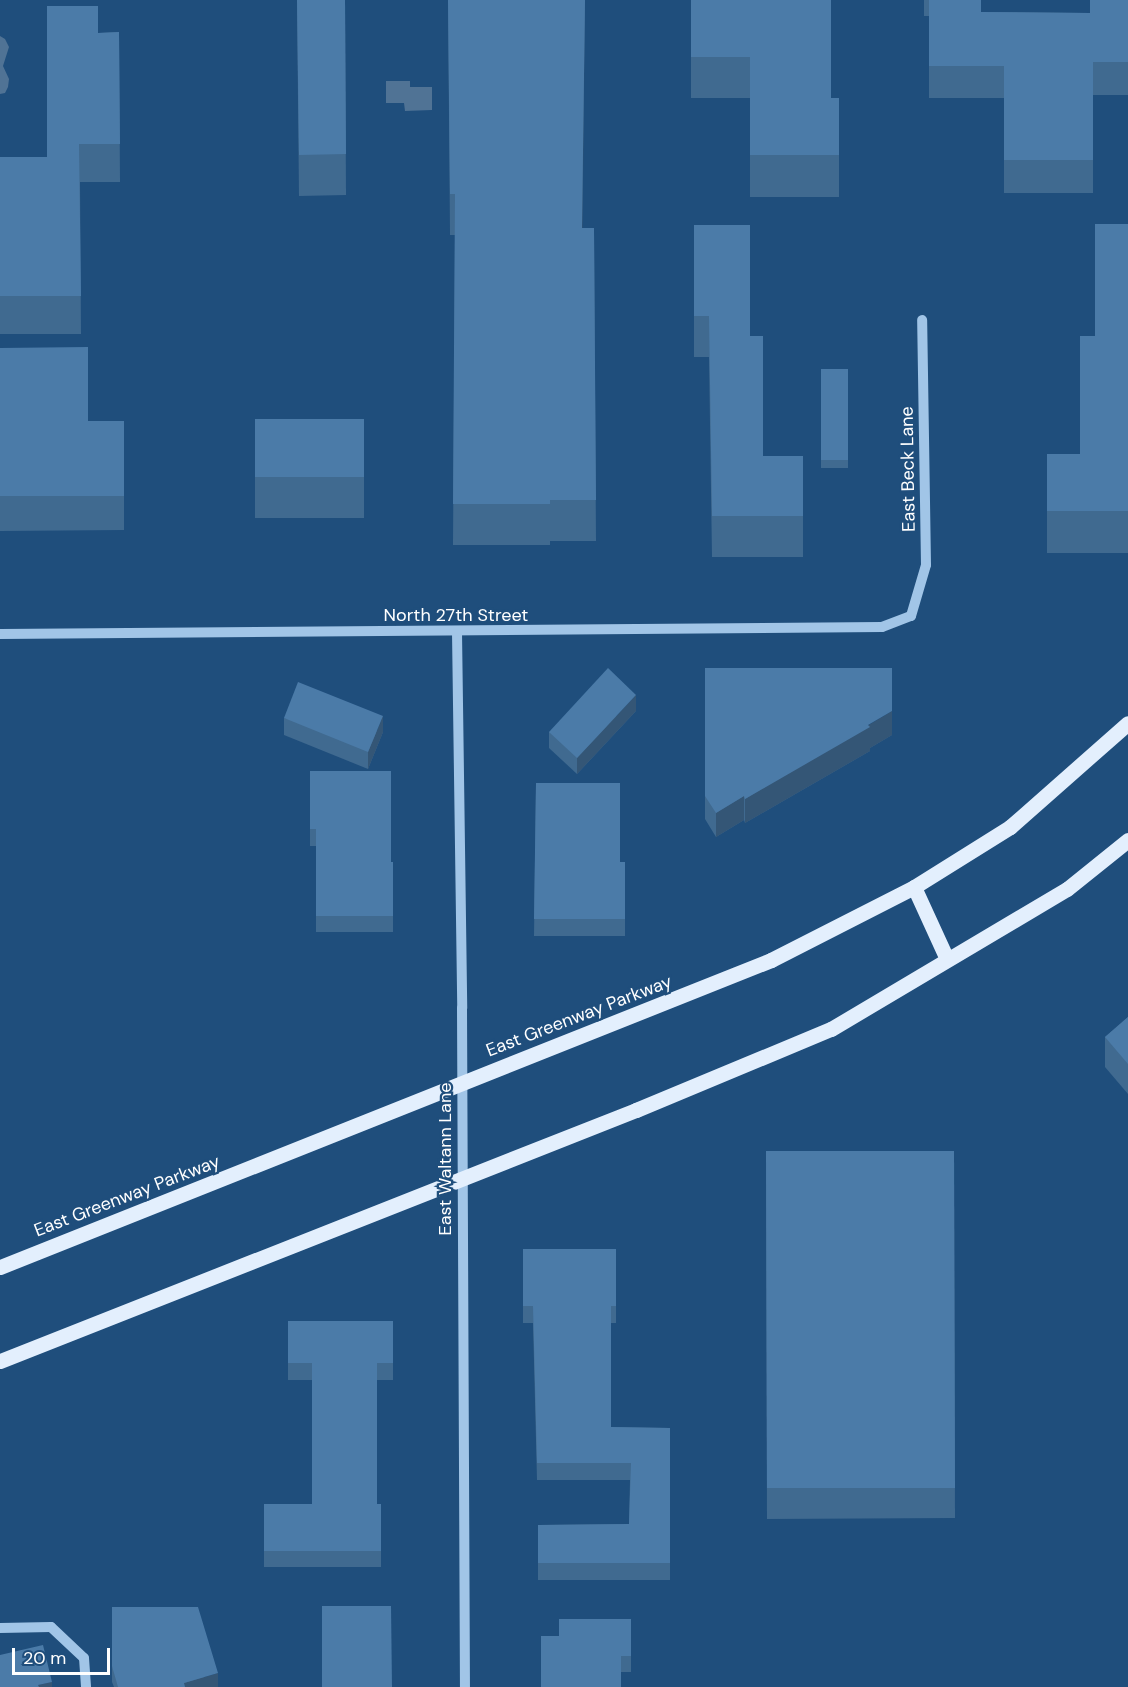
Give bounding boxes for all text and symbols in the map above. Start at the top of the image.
street label: East Beck Lane [896,406,920,532]
street label: North 27th Street [384,604,528,626]
street label: East Greenway Parkway [483,971,675,1061]
street label: East Waltann Lane [434,1083,456,1235]
street label: East Greenway Parkway [31,1151,223,1241]
scale bar [15,1636,112,1674]
text: 20 m [23,1646,66,1670]

